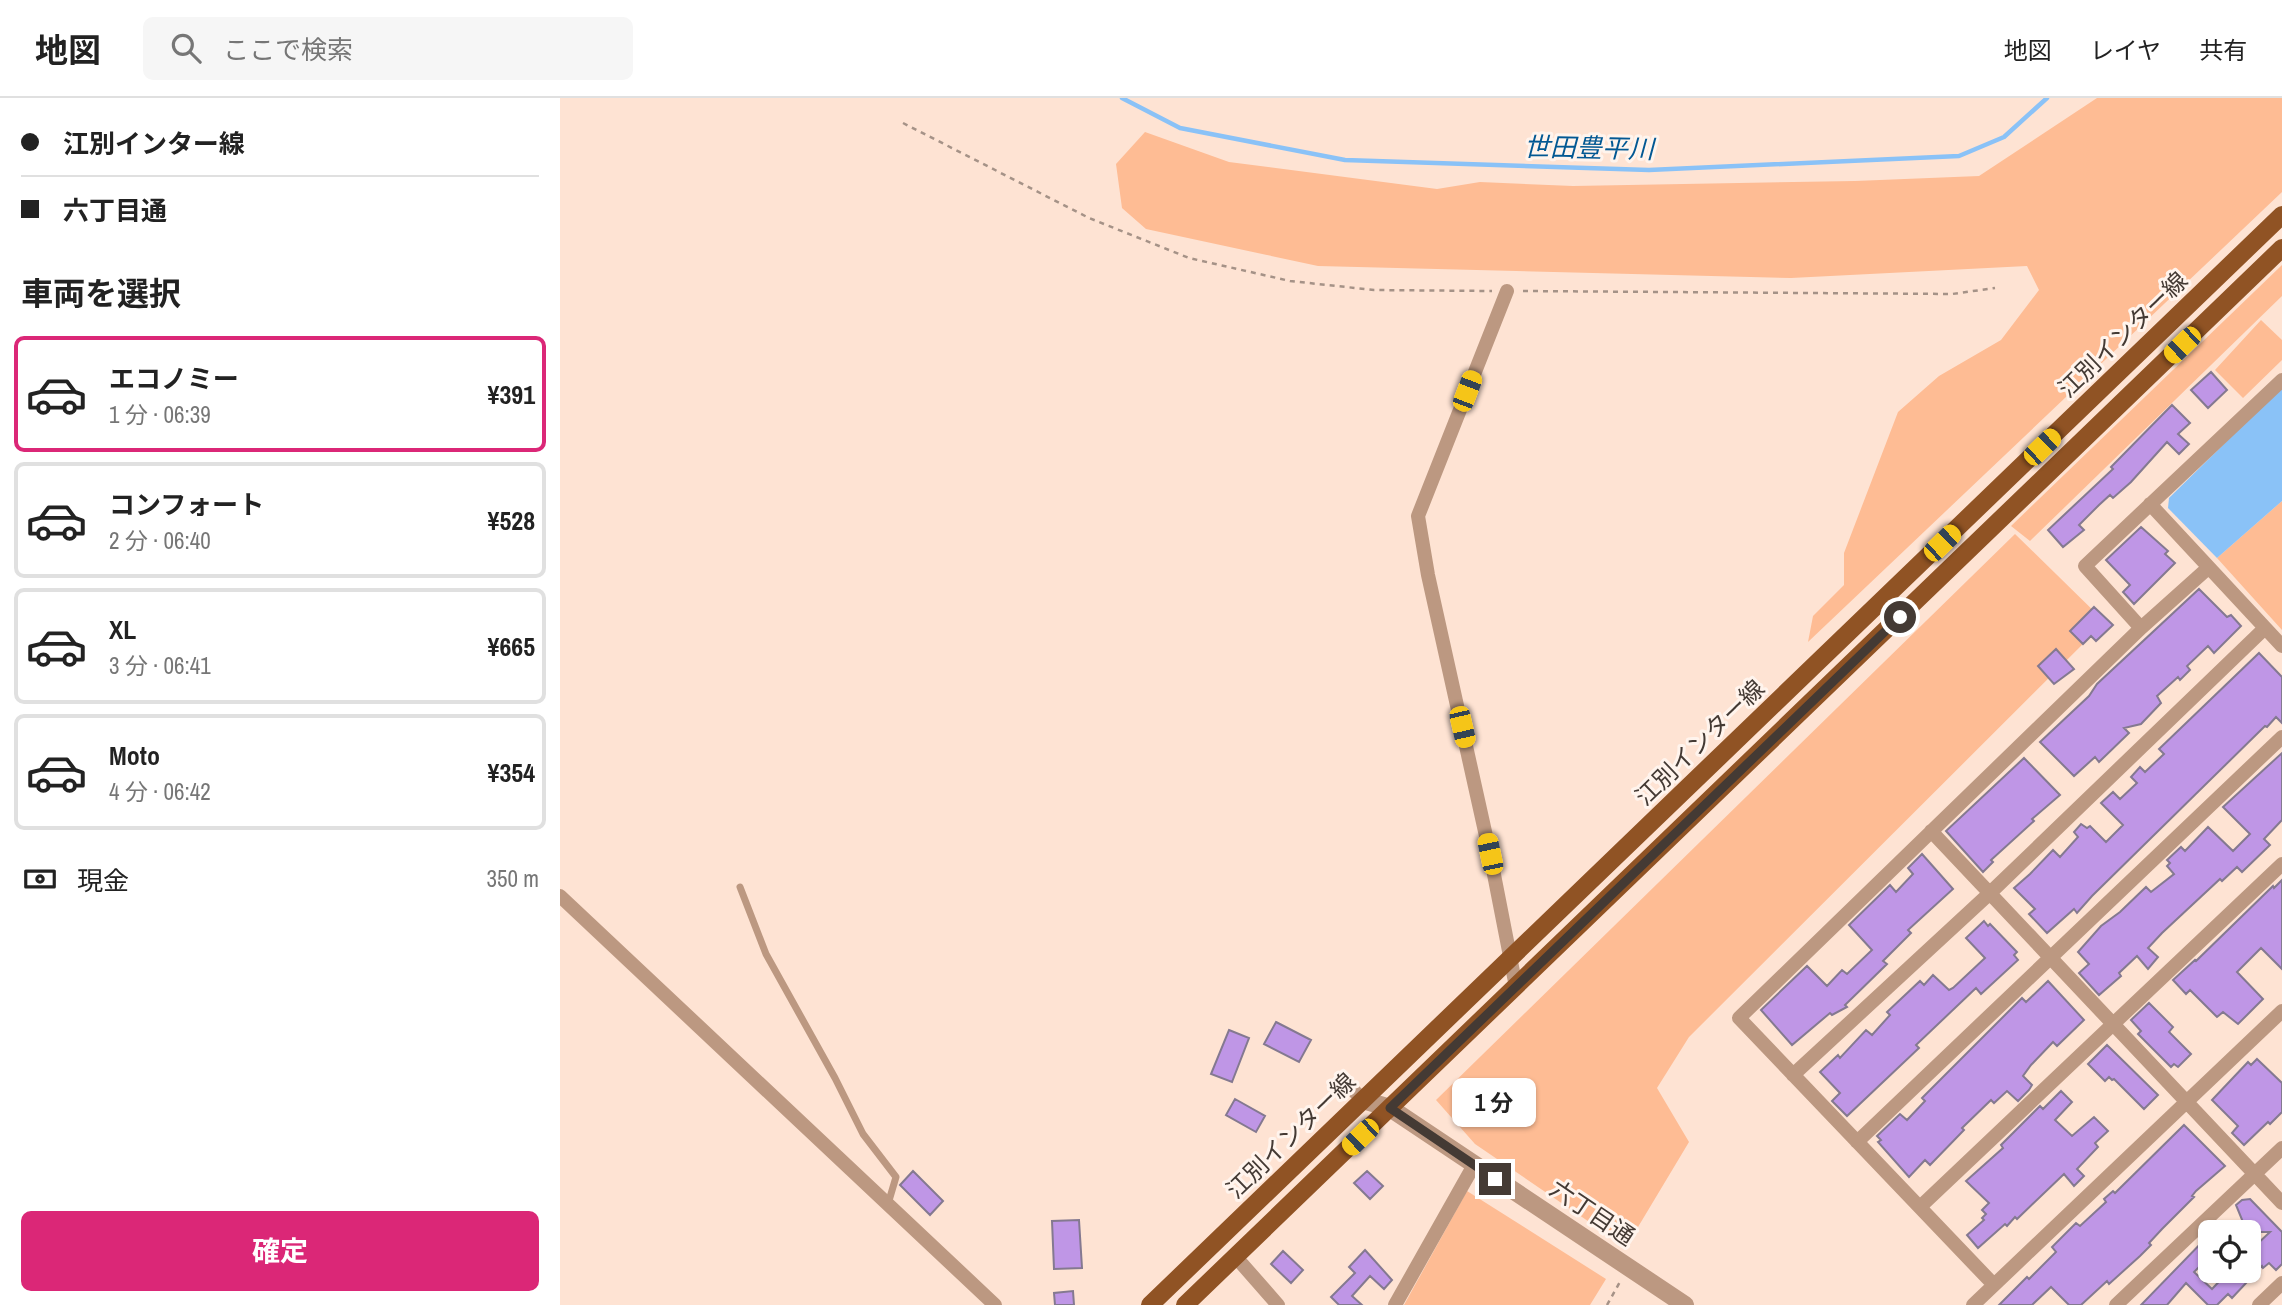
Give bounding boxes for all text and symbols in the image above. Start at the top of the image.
search box [143,17,633,80]
text: 地図 [35,28,101,72]
icon: search [167,29,205,67]
text: ここで検索 [223,32,353,67]
text: 地図 [2004,34,2052,66]
text: レイヤ [2090,34,2161,66]
text: 共有 [2199,34,2247,66]
text: 江別インター線 [63,126,245,161]
water label: 世田豊平川 [1524,129,1657,166]
text: 六丁目通 [63,193,167,228]
street label: 江別インター線 [2051,264,2194,404]
text: 車両を選択 [21,272,181,315]
car [2160,323,2205,367]
text: エコノミー [109,361,239,396]
icon: car [25,363,88,426]
car [1450,368,1485,414]
text: ¥391 [488,377,535,412]
text: 1 分 · 06:39 [109,399,211,430]
car [2020,425,2065,469]
text: コンフォート [109,487,264,522]
icon: car [25,489,88,552]
text: ¥528 [488,503,535,538]
car [1920,521,1965,565]
text: 2 分 · 06:40 [109,525,211,556]
route start [1884,601,1916,633]
text: XL [109,612,136,647]
icon: car [25,615,88,678]
text: ¥665 [488,629,535,664]
text: 3 分 · 06:41 [109,650,211,681]
street label: 江別インター線 [1628,672,1771,812]
car [1448,704,1477,750]
text: Moto [109,738,160,773]
icon: car [25,741,88,804]
text: ¥354 [488,755,535,790]
text: 4 分 · 06:42 [109,776,211,807]
car [1476,831,1505,877]
icon: cash [21,860,59,898]
text: 現金 [77,863,129,898]
text: 350 m [487,863,539,894]
street label: 江別インター線 [1219,1065,1362,1205]
callout: 1 分 [1453,1077,1537,1126]
text: 1 分 [1475,1087,1513,1118]
car [1338,1115,1383,1159]
route end [1479,1163,1511,1195]
street label: 六丁目通 [1544,1172,1641,1252]
button: 確定 [21,1211,539,1291]
map controls [2198,1220,2261,1283]
button: locate [2198,1220,2261,1283]

